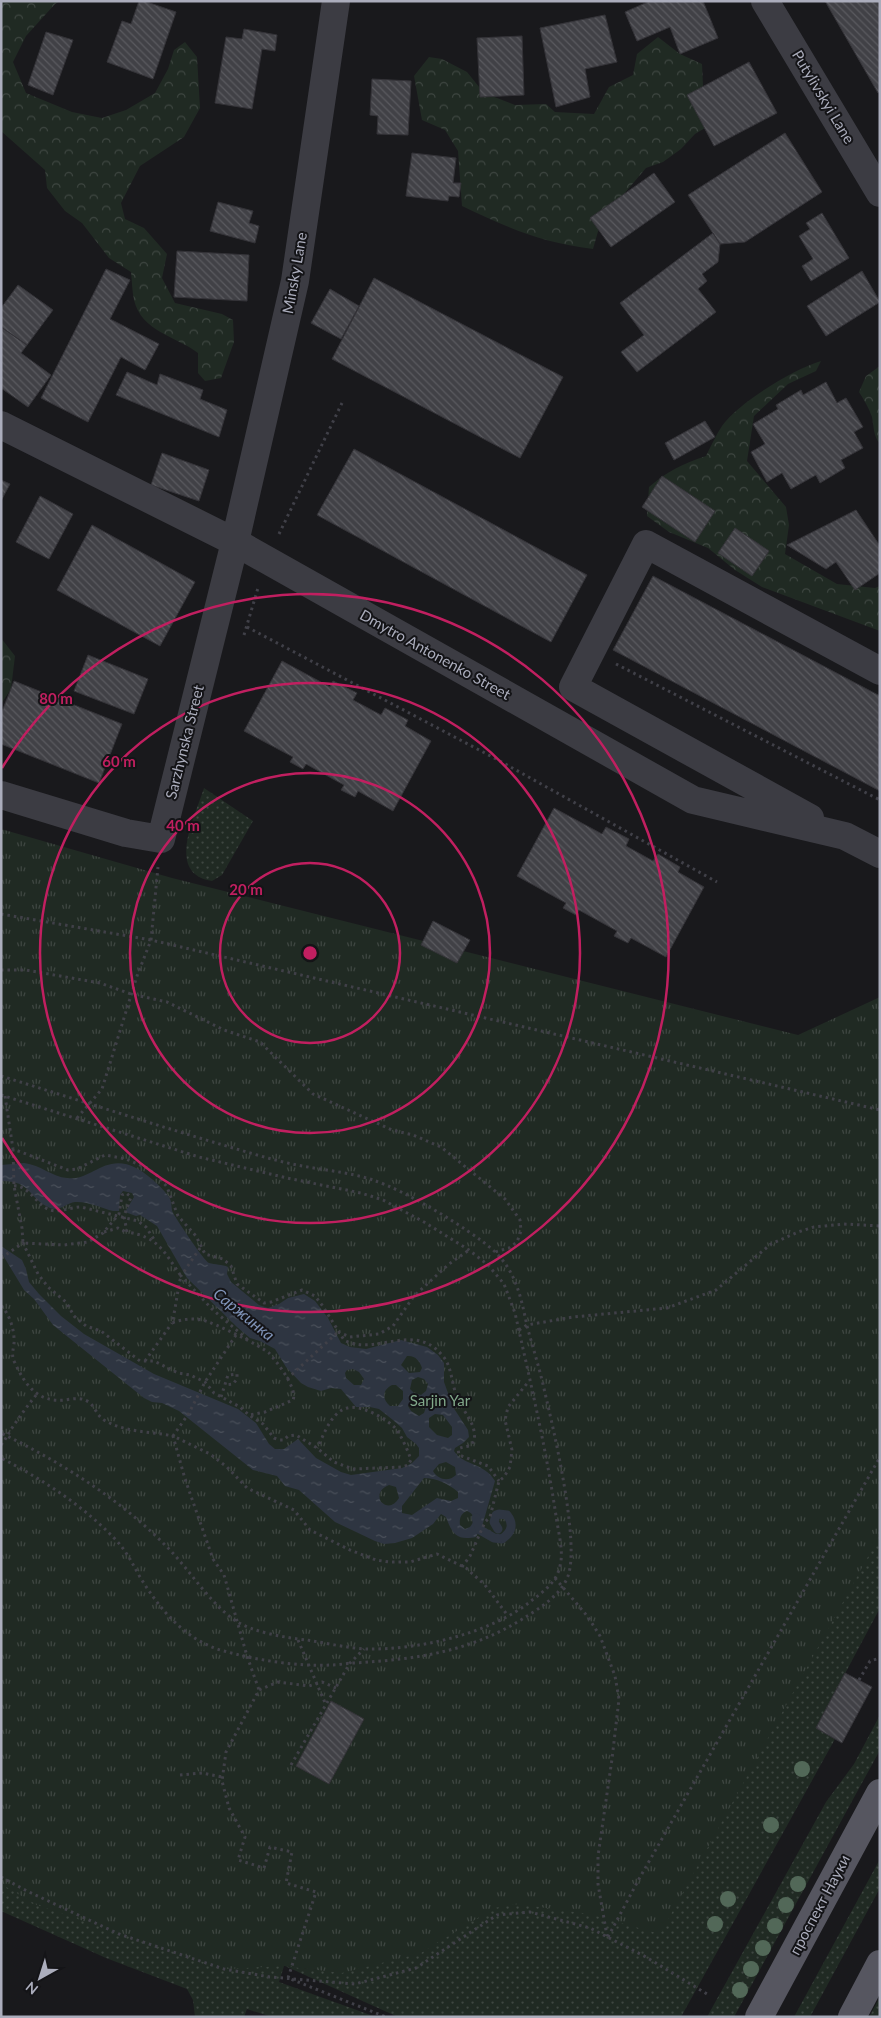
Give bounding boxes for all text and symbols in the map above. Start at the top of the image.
street label: Putylivskyi Lane [789,46,859,147]
street label: Minsky Lane [278,231,310,315]
street label: Dmytro Antonenko Street [357,605,514,703]
street label: Sarzhynska Street [161,682,207,801]
text: 80 m [39,689,73,707]
text: 60 m [102,752,136,770]
text: 40 m [166,816,200,834]
text: 20 m [229,880,263,898]
centre of rings [301,944,319,962]
water label: Саржинка [210,1283,279,1344]
park label: Sarjin Yar [410,1391,471,1409]
street label: проспект Науки [785,1851,853,1958]
north arrow [15,1953,65,2003]
text: N [22,1978,41,1998]

